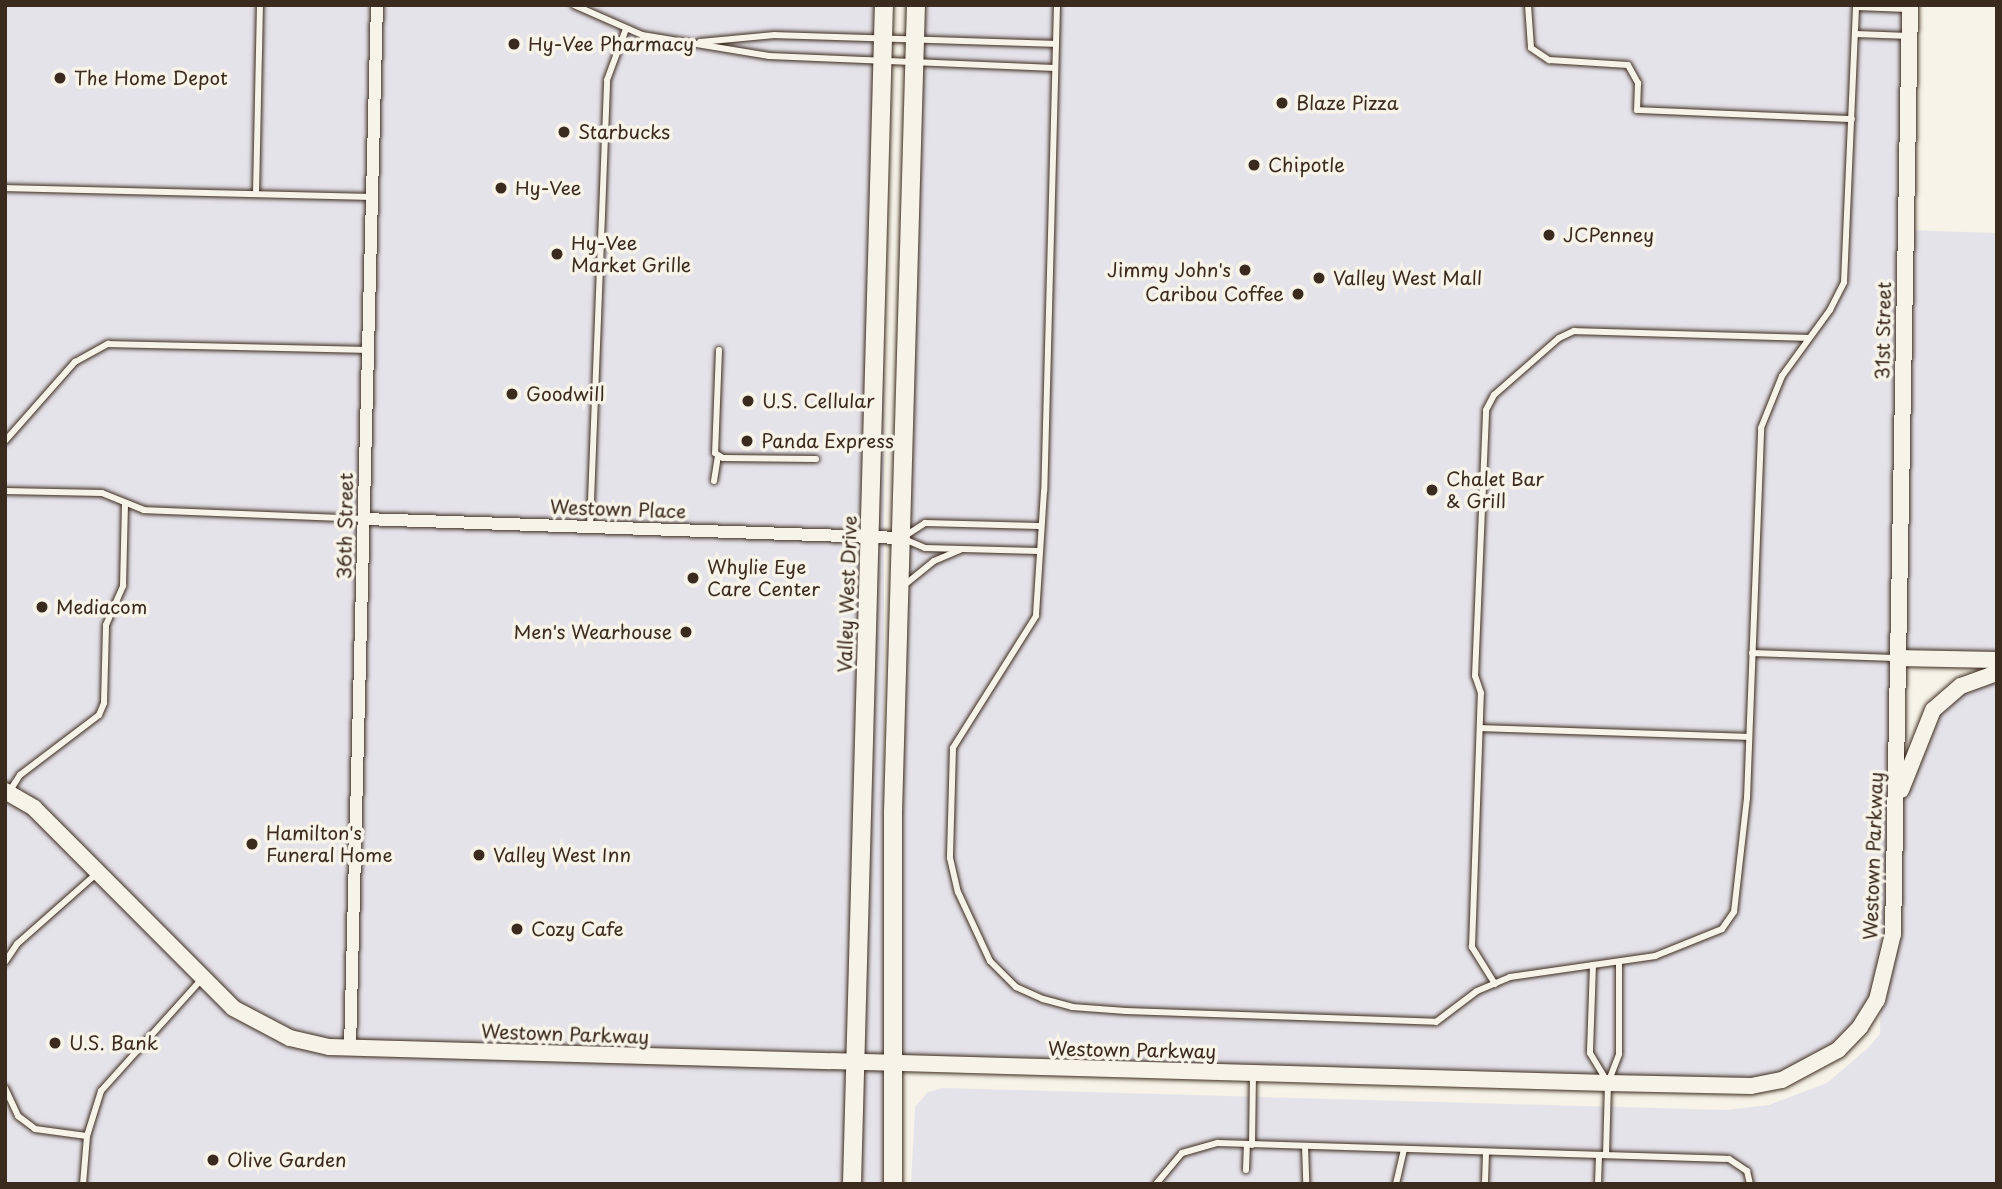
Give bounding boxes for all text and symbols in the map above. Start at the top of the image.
place label: Hy-Vee Pharmacy [528,33,695,55]
marker: Hy-Vee Pharmacy [506,36,522,52]
place label: The Home Depot [74,67,228,89]
marker: The Home Depot [52,70,68,86]
place label: Blaze Pizza [1296,92,1398,114]
marker: Blaze Pizza [1274,95,1290,111]
place label: Starbucks [578,121,670,143]
marker: Starbucks [556,124,572,140]
place label: Chipotle [1268,154,1345,176]
marker: Chipotle [1246,157,1262,173]
place label: Hy-Vee [515,177,581,199]
marker: Hy-Vee [493,180,509,196]
place label: JCPenney [1563,224,1654,246]
marker: JCPenney [1541,227,1557,243]
place label: Hy-Vee Market Grille [571,232,694,276]
marker: Hy-Vee Market Grille [549,246,565,262]
place label: Jimmy John's [1106,259,1231,281]
marker: Jimmy John's [1237,262,1253,278]
place label: Valley West Mall [1333,267,1485,289]
marker: Valley West Mall [1311,270,1327,286]
street label: 31st Street [1871,280,1895,382]
place label: Caribou Coffee [1145,283,1284,305]
marker: Caribou Coffee [1290,286,1306,302]
place label: Goodwill [526,383,605,405]
marker: Goodwill [504,386,520,402]
place label: U.S. Cellular [762,390,875,412]
marker: U.S. Cellular [740,393,756,409]
place label: Panda Express [761,430,894,452]
marker: Panda Express [739,433,755,449]
place label: Chalet Bar & Grill [1446,468,1546,512]
street label: 36th Street [333,472,357,580]
marker: Chalet Bar & Grill [1424,482,1440,498]
street label: Westown Place [550,495,686,523]
street label: Valley West Drive [833,514,861,674]
place label: Whylie Eye Care Center [707,556,820,600]
marker: Whylie Eye Care Center [685,570,701,586]
place label: Mediacom [56,596,147,618]
marker: Mediacom [34,599,50,615]
place label: Men's Wearhouse [513,621,672,643]
marker: Men's Wearhouse [678,624,694,640]
street label: Westown Parkway [1859,771,1887,941]
place label: Hamilton's Funeral Home [266,822,394,866]
marker: Hamilton's Funeral Home [244,836,260,852]
place label: Valley West Inn [493,844,633,866]
marker: Valley West Inn [471,847,487,863]
place label: Cozy Cafe [531,918,625,940]
marker: Cozy Cafe [509,921,525,937]
street label: Westown Parkway [480,1020,650,1048]
place label: U.S. Bank [69,1032,159,1054]
marker: U.S. Bank [47,1035,63,1051]
street label: Westown Parkway [1048,1037,1216,1063]
place label: Olive Garden [227,1149,346,1171]
marker: Olive Garden [205,1152,221,1168]

